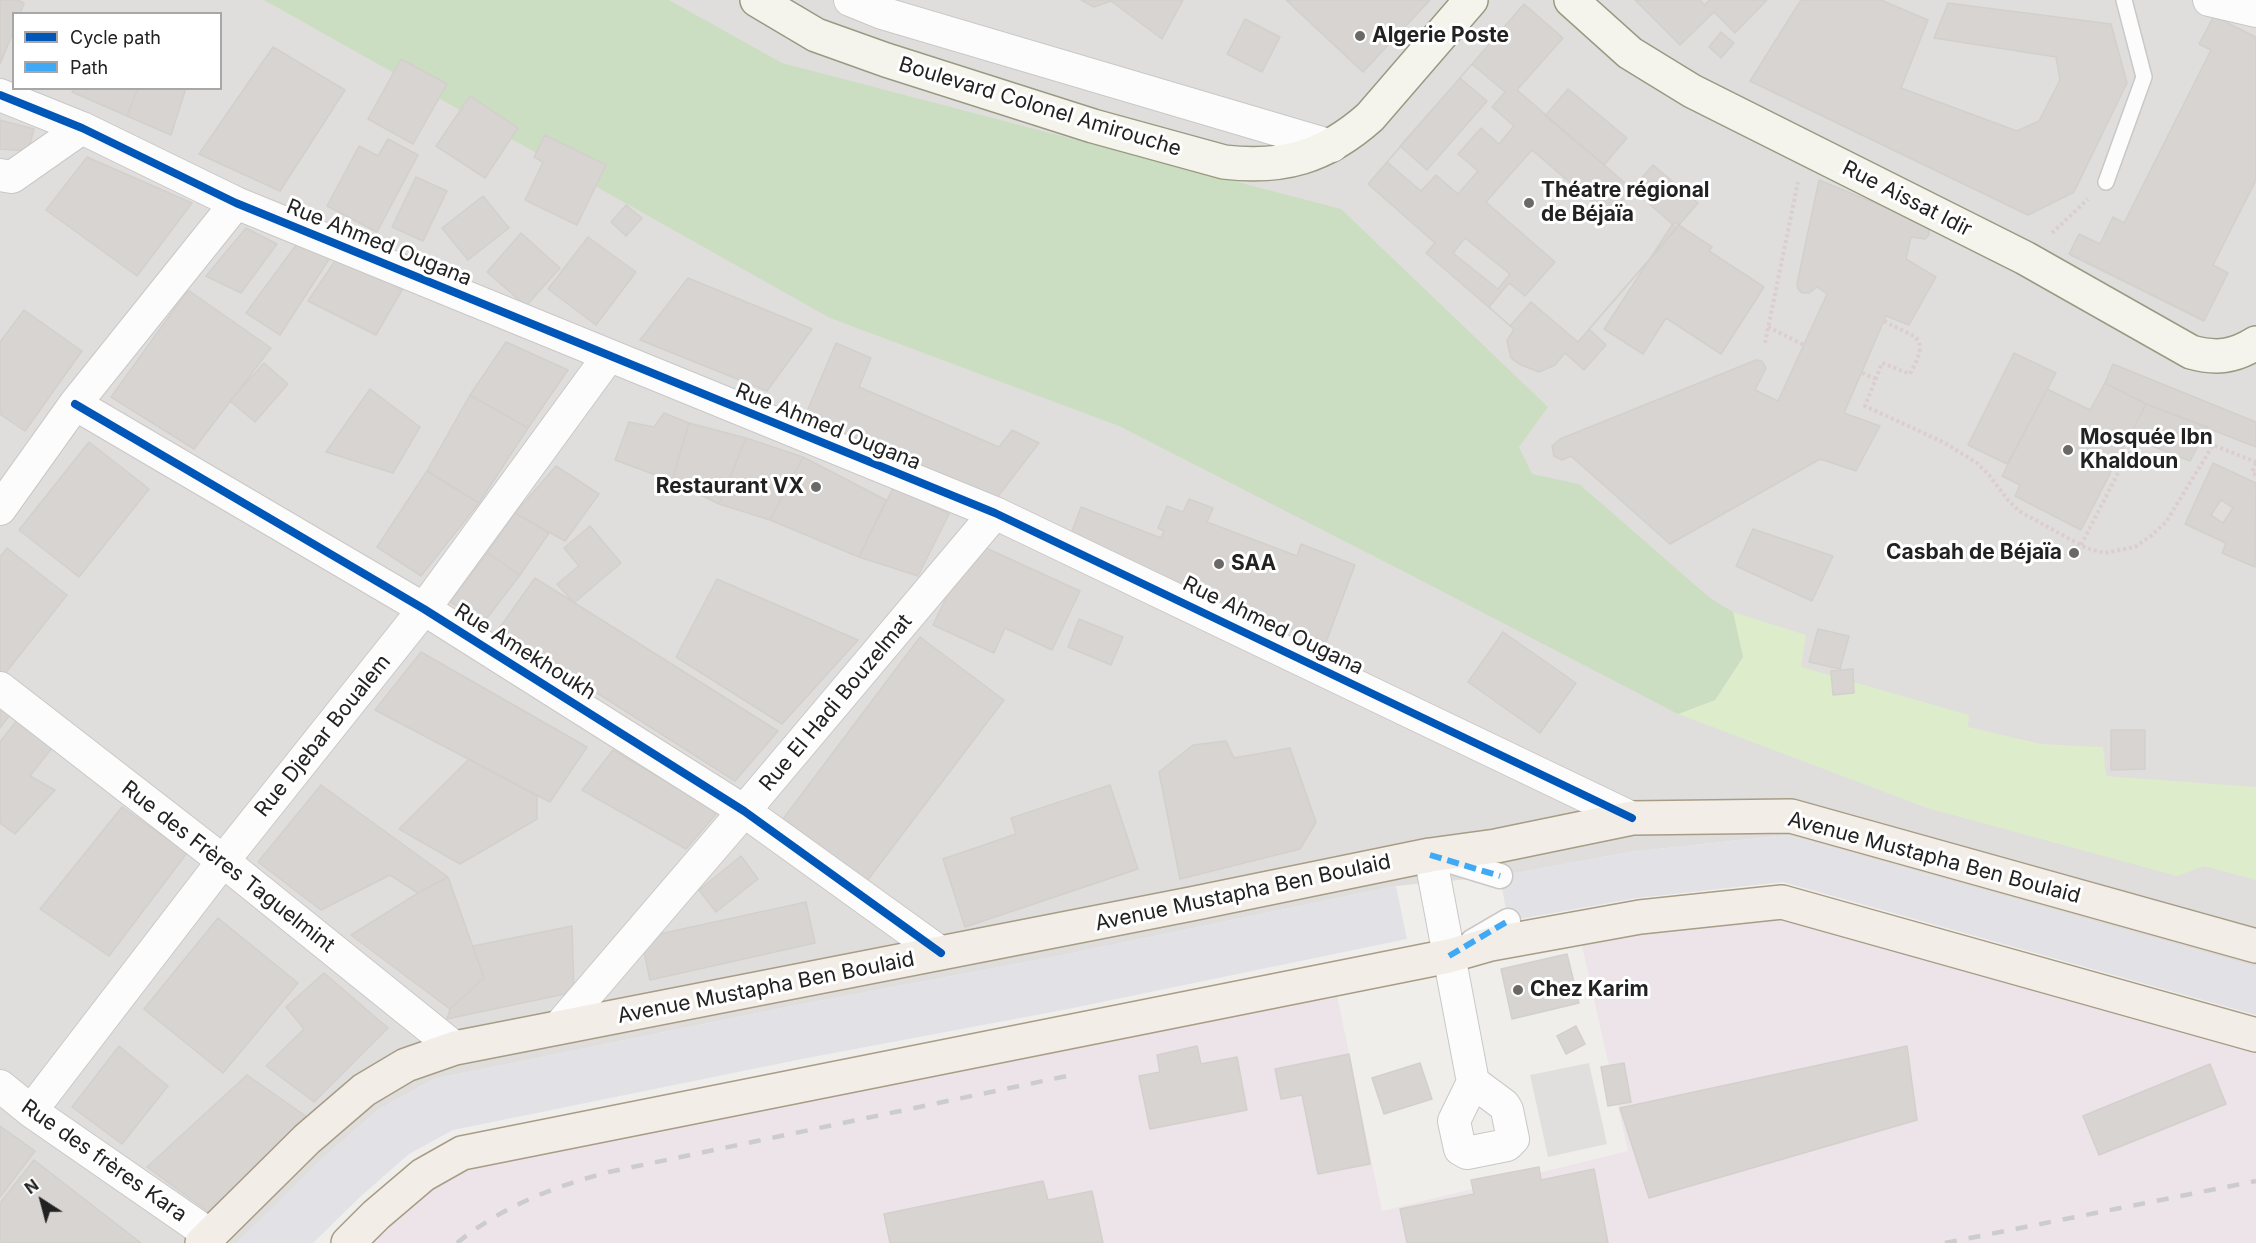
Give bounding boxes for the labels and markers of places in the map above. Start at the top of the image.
place label: Algerie Poste [1372,23,1509,49]
marker: Algerie Poste [1353,29,1367,43]
place label: Théatre régional de Béjaïa [1541,178,1710,228]
marker: Théatre régional de Béjaïa [1522,196,1536,210]
place label: Mosquée Ibn Khaldoun [2080,425,2213,475]
marker: Mosquée Ibn Khaldoun [2061,443,2075,457]
place label: Restaurant VX [656,474,804,500]
marker: Restaurant VX [809,480,823,494]
place label: Casbah de Béjaïa [1886,540,2062,566]
marker: Casbah de Béjaïa [2067,546,2081,560]
place label: SAA [1231,551,1276,577]
marker: SAA [1212,557,1226,571]
place label: Chez Karim [1530,977,1649,1003]
marker: Chez Karim [1511,983,1525,997]

